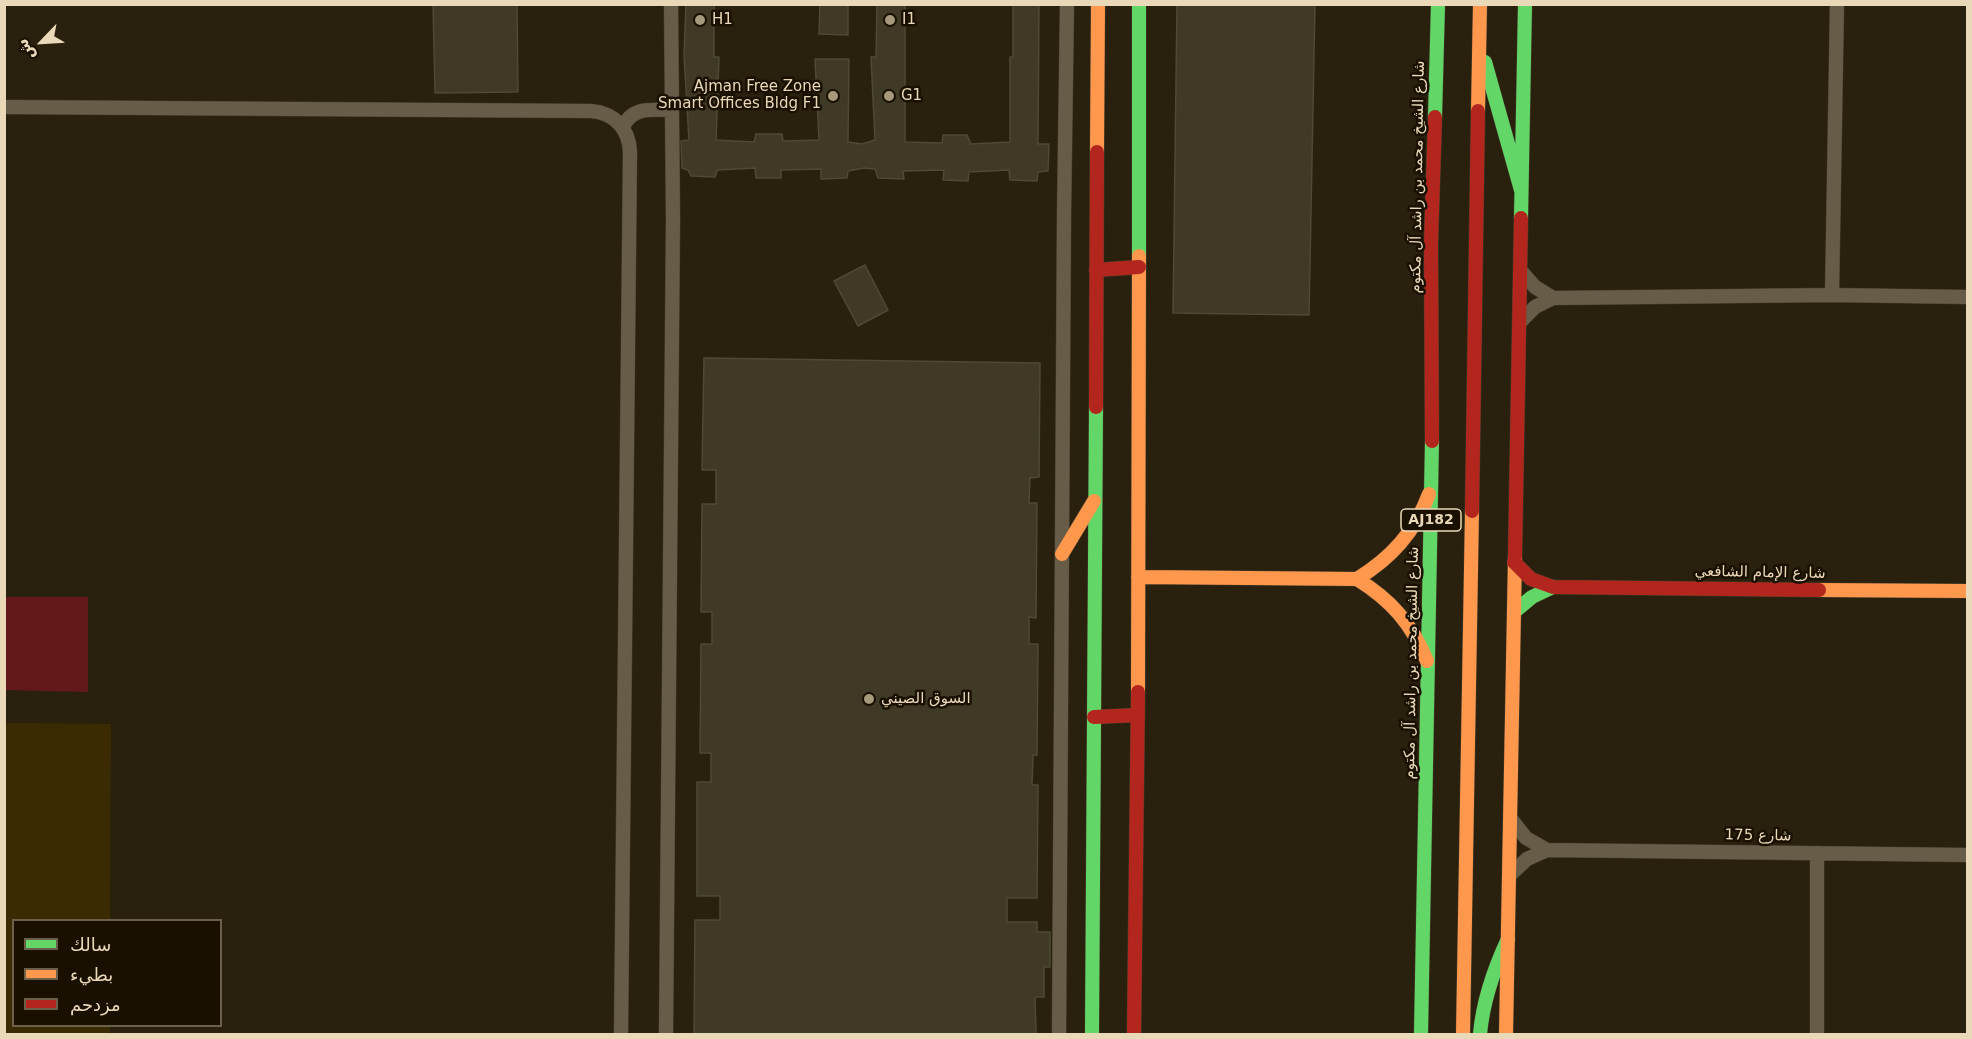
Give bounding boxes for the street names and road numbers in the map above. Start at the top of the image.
street label: شارع الشيخ محمد بن راشد آل مكتوم [1407,60,1429,294]
road number: AJ182 [1401,509,1461,531]
street label: شارع الشيخ محمد بن راشد آل مكتوم [1401,546,1423,780]
street label: شارع الإمام الشافعي [1694,563,1826,583]
street label: شارع 175 [1724,826,1792,846]

